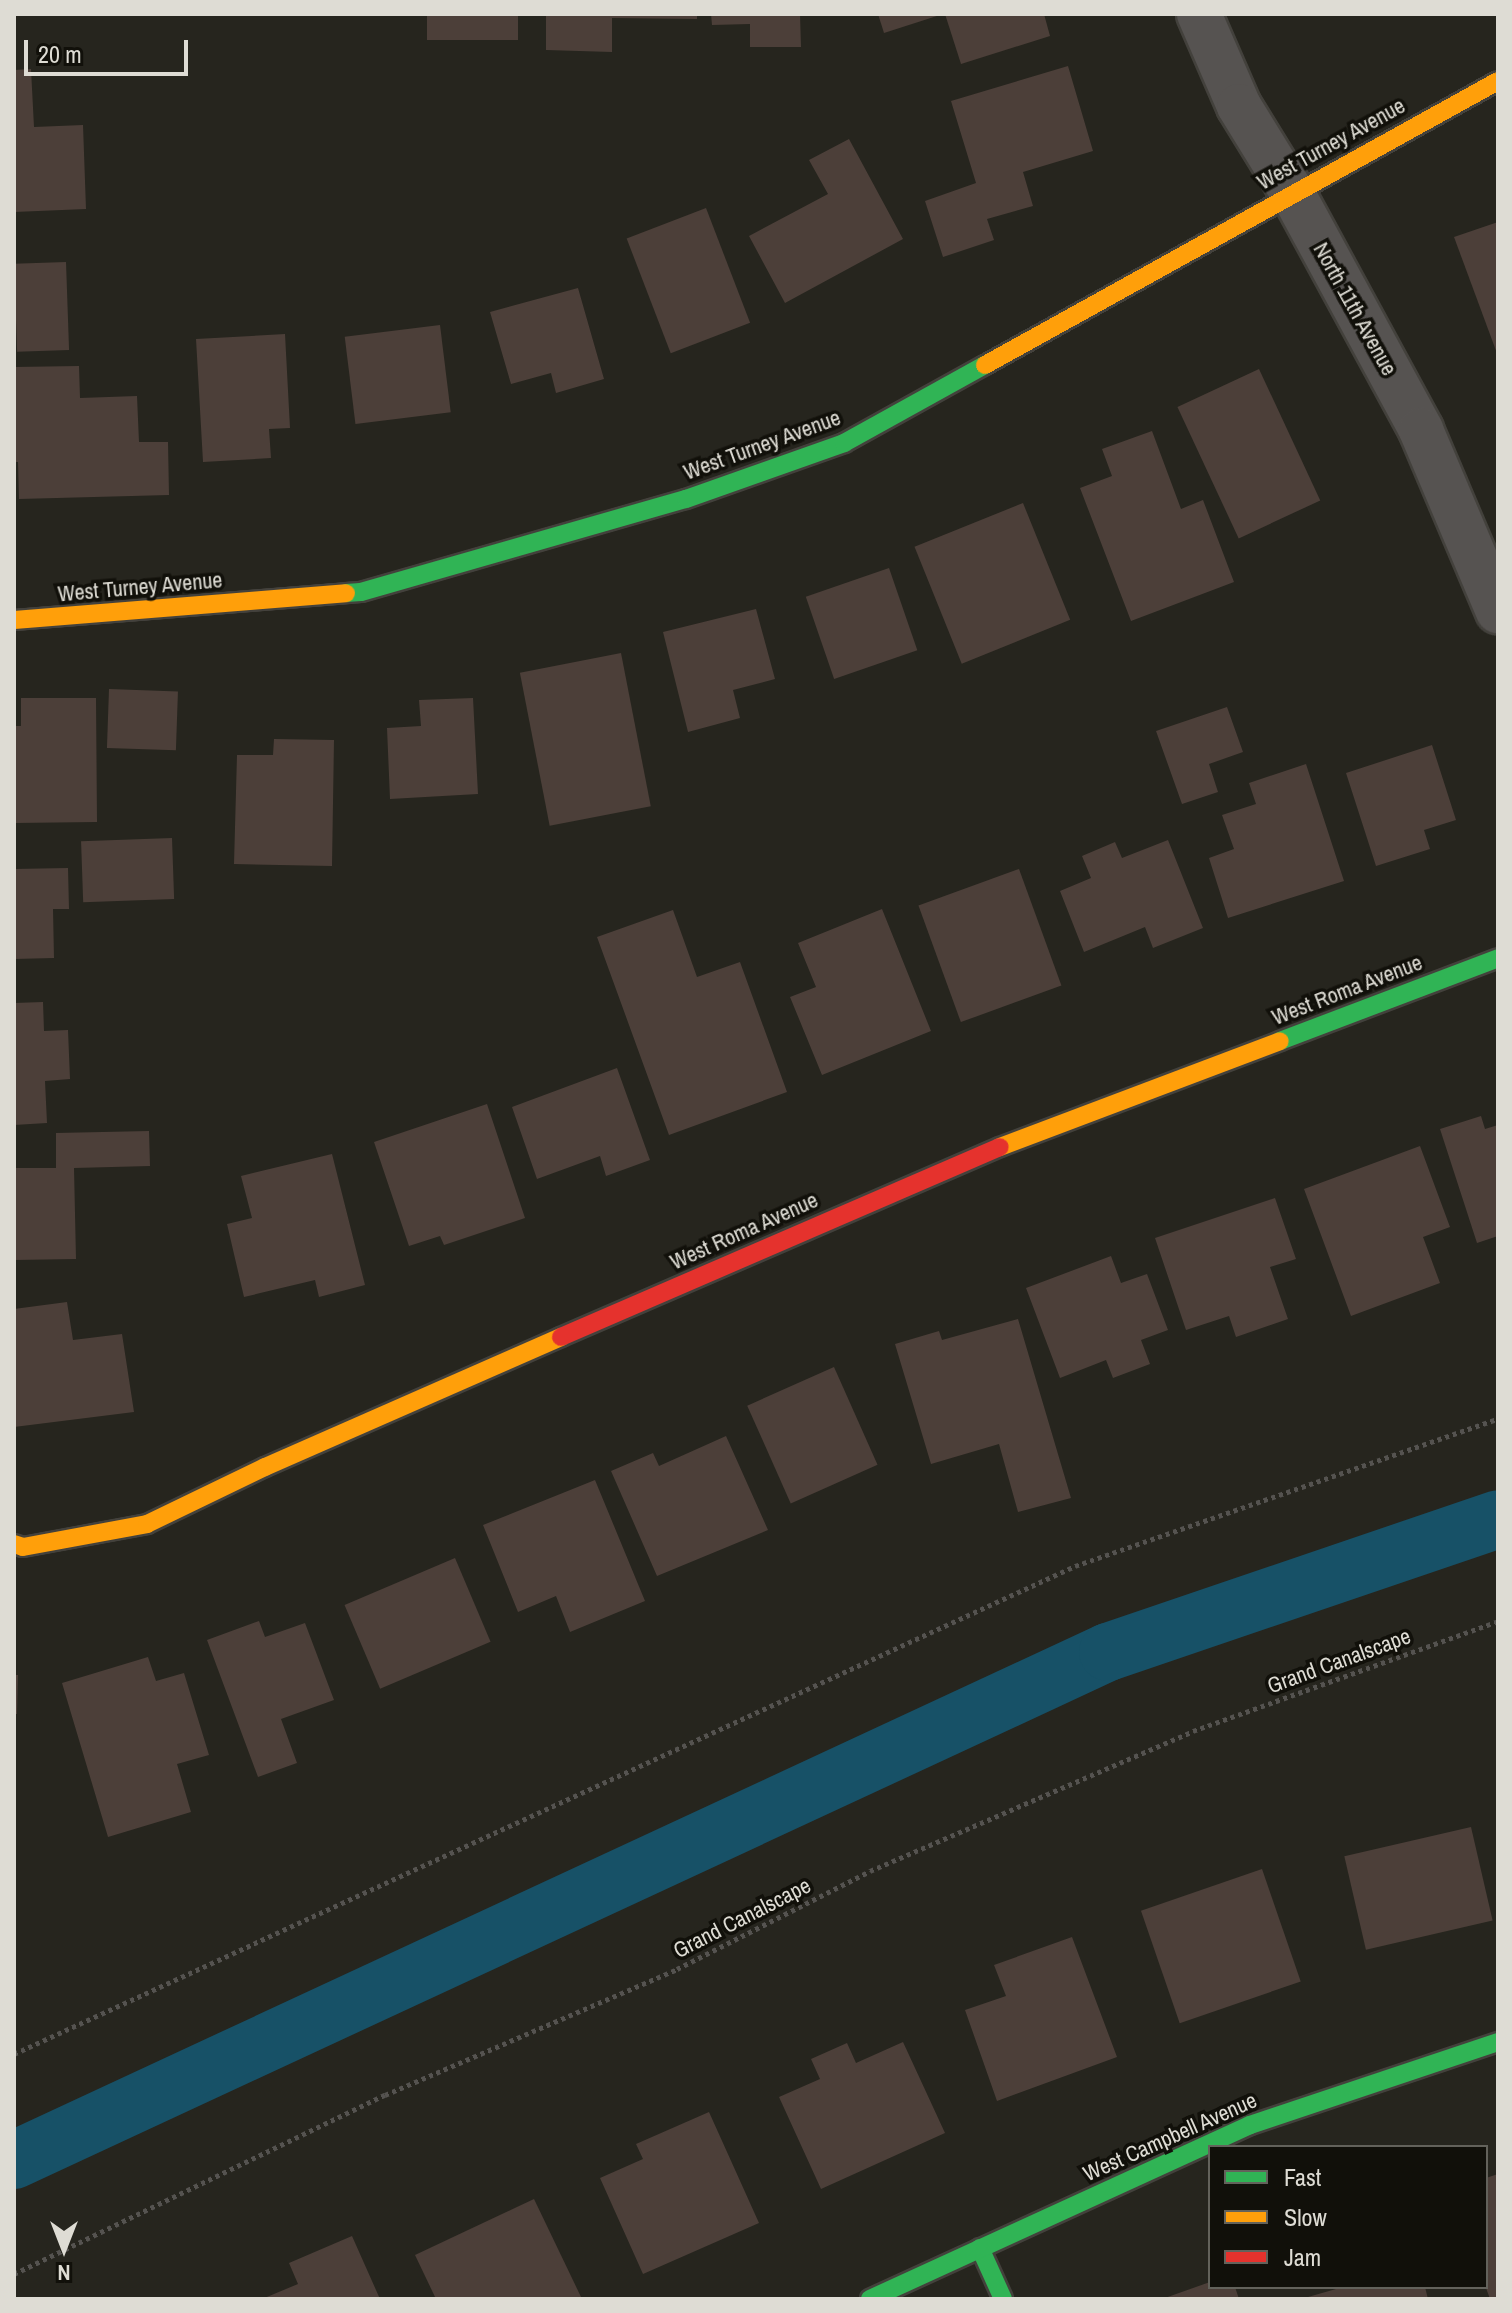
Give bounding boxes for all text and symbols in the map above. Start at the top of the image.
scale bar [28,24,192,74]
text: 20 m [38,38,82,70]
street label: West Turney Avenue [1252,92,1410,196]
street label: North 11th Avenue [1307,238,1403,380]
street label: West Turney Avenue [679,404,845,486]
street label: West Turney Avenue [56,567,224,607]
street label: West Roma Avenue [1268,949,1426,1031]
street label: West Roma Avenue [666,1186,822,1276]
street label: Grand Canalscape [1264,1623,1414,1699]
street label: Grand Canalscape [669,1872,815,1964]
street label: West Campbell Avenue [1079,2087,1261,2187]
legend [1208,2145,1488,2289]
text: Fast [1284,2161,1321,2193]
text: Slow [1284,2201,1327,2233]
north arrow [24,2209,104,2289]
text: Jam [1284,2241,1321,2273]
text: N [57,2258,71,2288]

